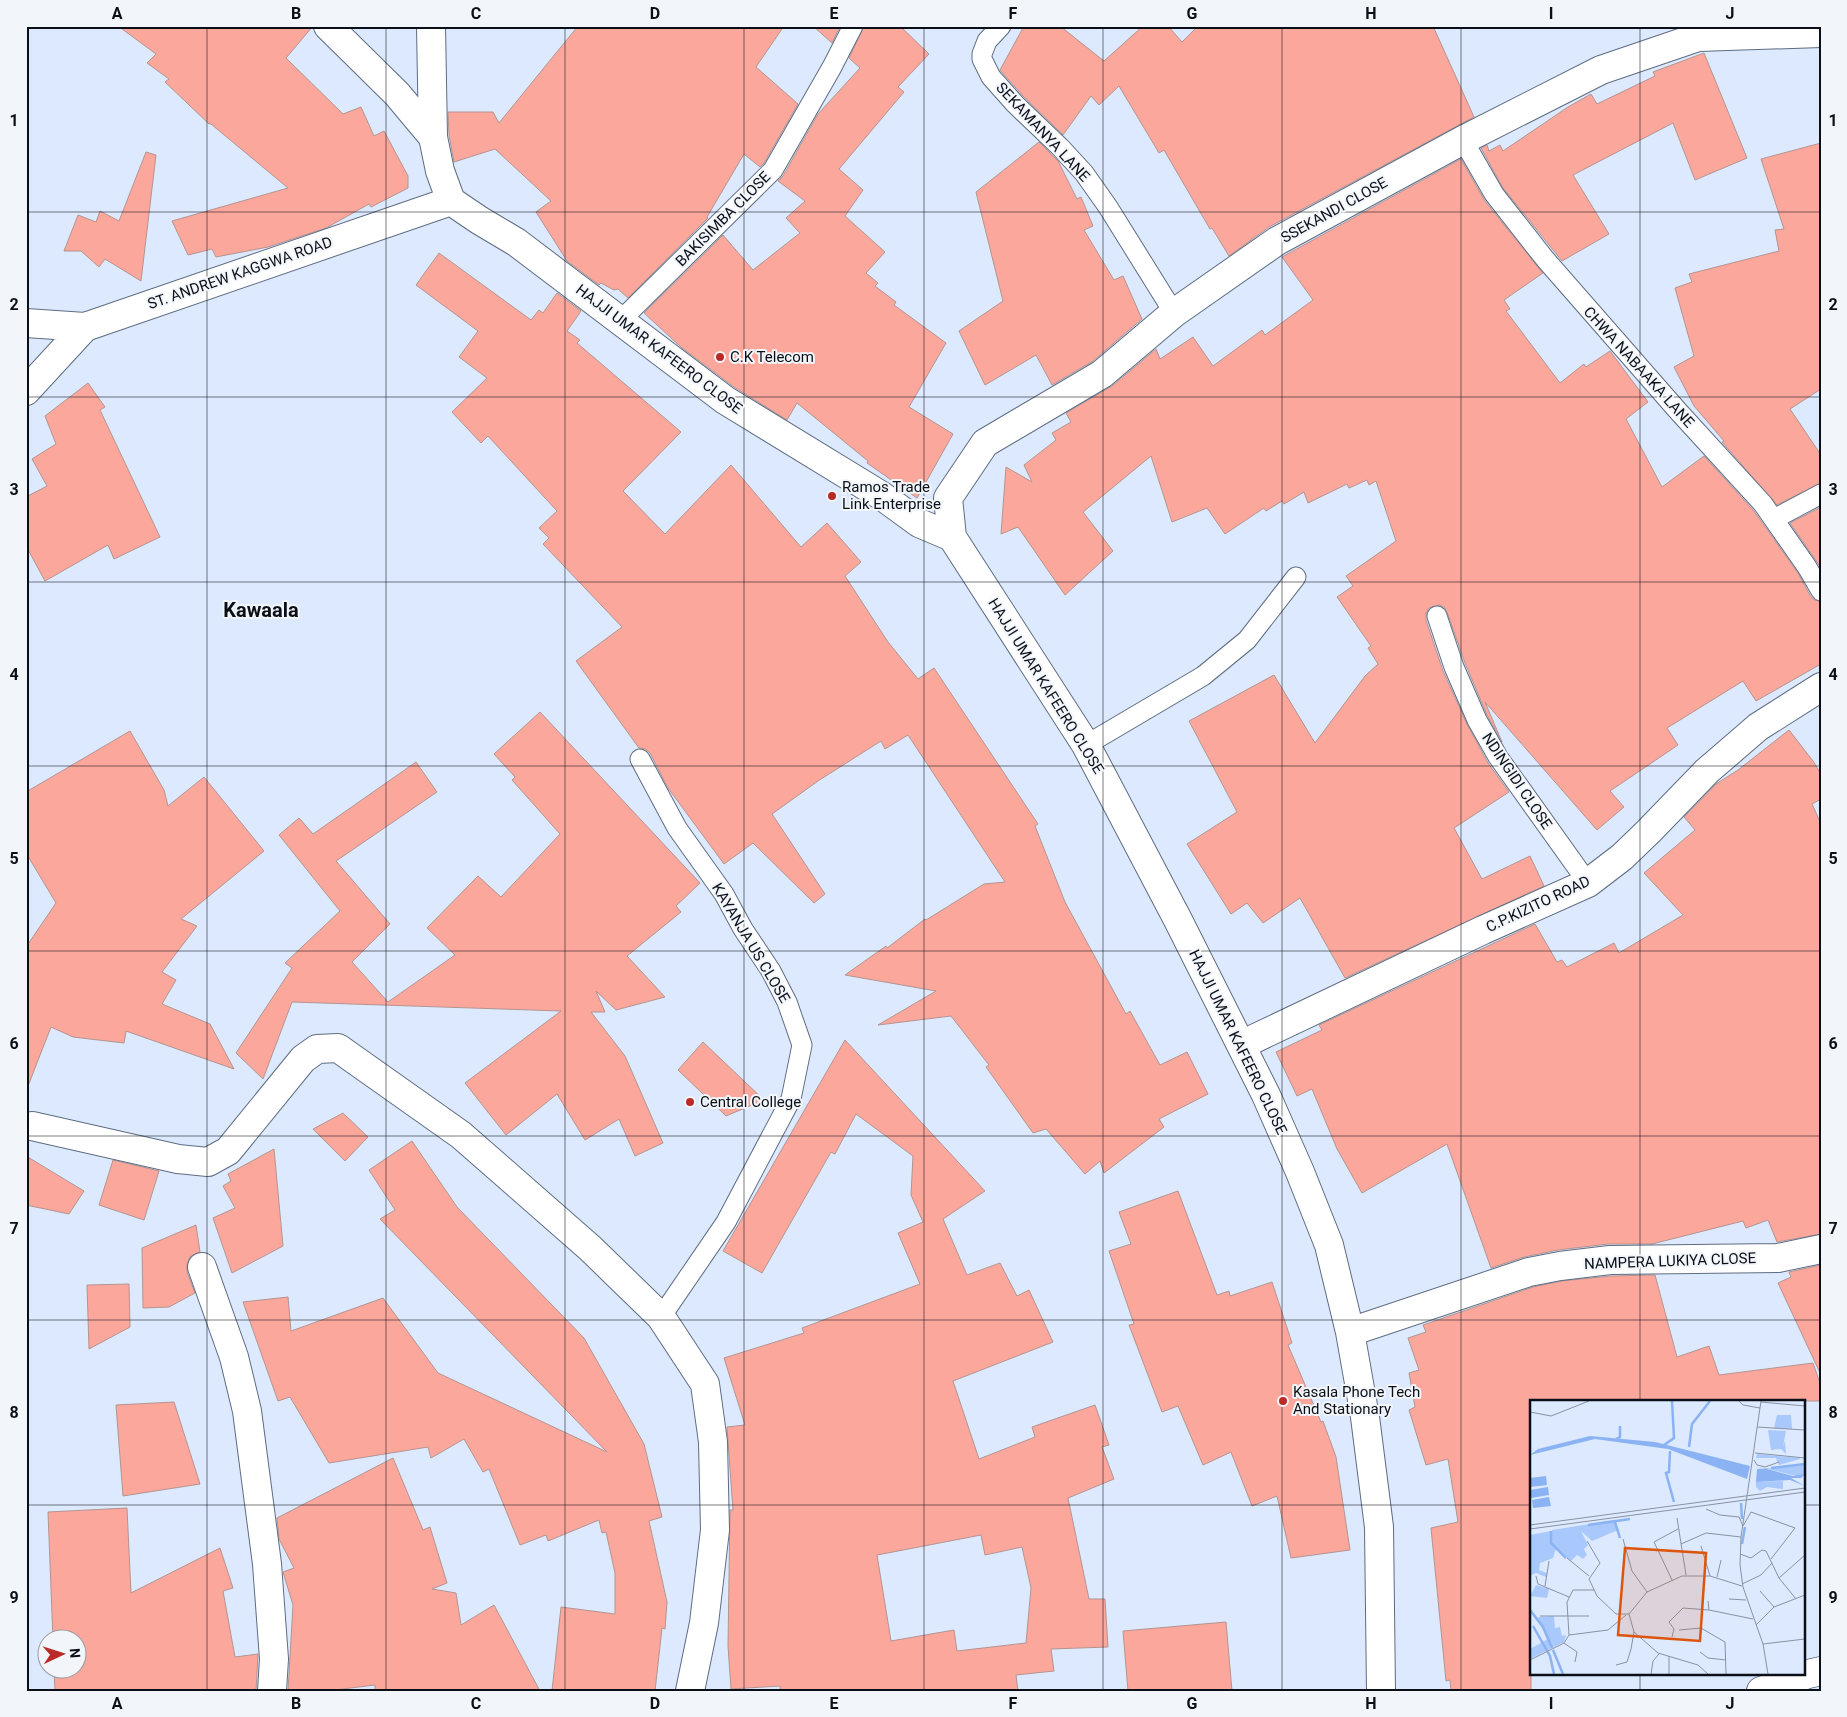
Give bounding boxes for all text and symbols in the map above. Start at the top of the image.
text: A [112,4,123,23]
text: B [291,4,301,23]
text: C [471,4,481,23]
text: D [650,4,660,23]
text: E [830,4,839,23]
text: F [1009,4,1018,23]
text: G [1187,4,1198,23]
text: H [1365,4,1377,23]
text: I [1549,4,1553,23]
text: J [1726,4,1734,23]
street label: SEKAMANYA LANE [992,79,1094,186]
text: 1 [9,111,19,130]
text: 1 [1828,111,1838,130]
street label: BAKISIMBA CLOSE [672,168,774,270]
street label: SSEKANDI CLOSE [1278,173,1391,247]
street label: ST. ANDREW KAGGWA ROAD [145,233,335,313]
street label: HAJJI UMAR KAFEERO CLOSE [572,281,746,418]
text: 2 [9,295,19,314]
text: 2 [1828,295,1838,314]
street label: CHWA NABAAKA LANE [1580,303,1698,432]
place label: C.K Telecom [730,348,814,366]
marker: C.K Telecom [714,351,726,363]
place label: Ramos Trade Link Enterprise [842,478,941,513]
text: 3 [9,480,19,499]
text: 3 [1828,480,1838,499]
marker: Ramos Trade Link Enterprise [826,490,838,502]
street label: HAJJI UMAR KAFEERO CLOSE [984,595,1108,778]
district label: Kawaala [223,598,299,622]
text: 4 [9,665,19,684]
text: 4 [1828,665,1838,684]
street label: NDINGIDI CLOSE [1478,729,1556,833]
text: 5 [9,849,19,868]
text: 5 [1828,849,1838,868]
street label: C.P.KIZITO ROAD [1483,872,1593,936]
street label: KAYANJA US CLOSE [708,880,794,1007]
street label: HAJJI UMAR KAFEERO CLOSE [1185,947,1291,1138]
text: 6 [9,1034,19,1053]
text: 6 [1828,1034,1838,1053]
place label: Central College [700,1093,801,1111]
marker: Central College [684,1096,696,1108]
text: 7 [9,1219,19,1238]
text: 7 [1828,1219,1838,1238]
street label: NAMPERA LUKIYA CLOSE [1584,1249,1757,1273]
place label: Kasala Phone Tech And Stationary [1293,1383,1420,1418]
marker: Kasala Phone Tech And Stationary [1277,1395,1289,1407]
inset map [1530,1400,1804,1674]
text: 8 [9,1403,19,1422]
text: 8 [1828,1403,1838,1422]
text: 9 [9,1588,19,1607]
text: 9 [1828,1588,1838,1607]
north arrow [38,1630,88,1680]
text: N [67,1648,83,1659]
text: A [112,1694,123,1713]
text: B [291,1694,301,1713]
text: C [471,1694,481,1713]
text: D [650,1694,660,1713]
text: E [830,1694,839,1713]
text: F [1009,1694,1018,1713]
text: G [1187,1694,1198,1713]
text: H [1365,1694,1377,1713]
text: I [1549,1694,1553,1713]
text: J [1726,1694,1734,1713]

